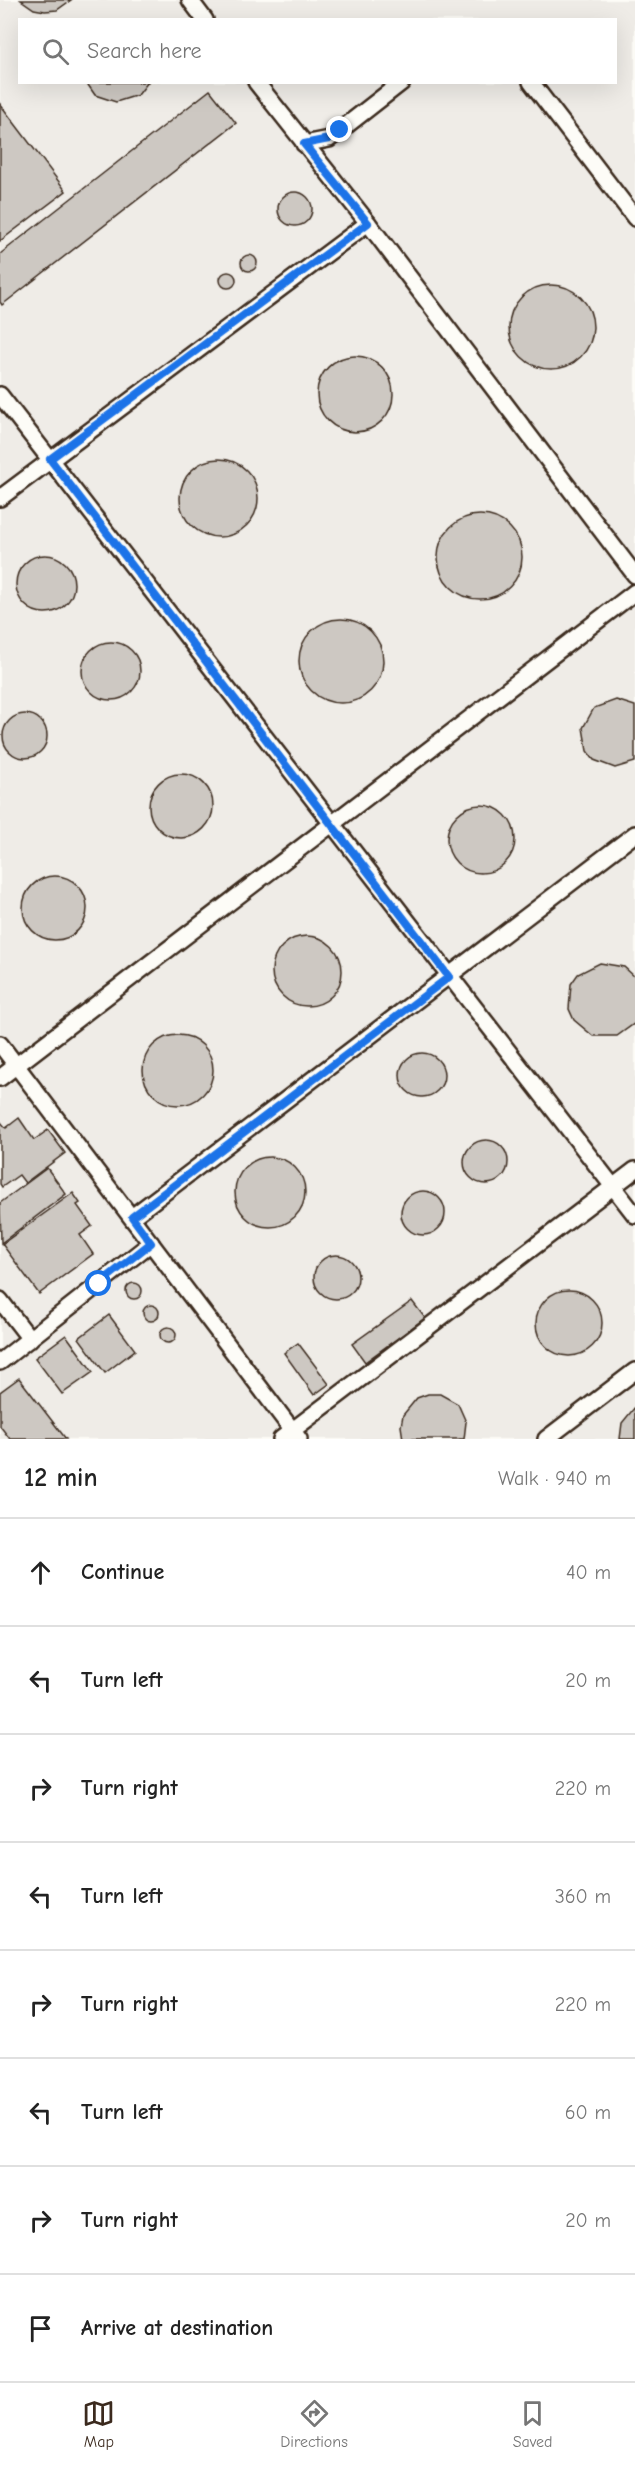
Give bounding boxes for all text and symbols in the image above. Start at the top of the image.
search box [18,18,617,84]
icon: search [39,35,72,68]
text: Search here [87,38,202,64]
route end [326,116,352,142]
route start [85,1270,111,1296]
text: 12 min [24,1463,98,1493]
text: Walk · 940 m [498,1467,611,1490]
icon: ahead [24,1556,57,1589]
text: Continue [81,1559,164,1585]
text: 40 m [566,1561,611,1584]
icon: left [24,1664,57,1697]
text: Turn left [81,1667,163,1693]
text: 20 m [565,1669,611,1692]
icon: right [24,1772,57,1805]
text: Turn right [81,1775,178,1801]
text: 220 m [555,1777,611,1800]
icon: left [24,1880,57,1913]
text: Turn left [81,1883,163,1909]
text: 360 m [555,1885,611,1908]
icon: right [24,1988,57,2021]
text: Turn right [81,1991,178,2017]
text: 220 m [555,1993,611,2016]
icon: left [24,2096,57,2129]
text: Turn left [81,2099,163,2125]
text: 60 m [565,2101,611,2124]
icon: right [24,2204,57,2237]
text: Turn right [81,2207,178,2233]
text: 20 m [565,2209,611,2232]
icon: arrive [24,2312,57,2345]
text: Arrive at destination [81,2315,273,2341]
tab: Map [82,2397,115,2451]
tab: Directions [280,2397,348,2451]
tab: Saved [513,2397,553,2451]

